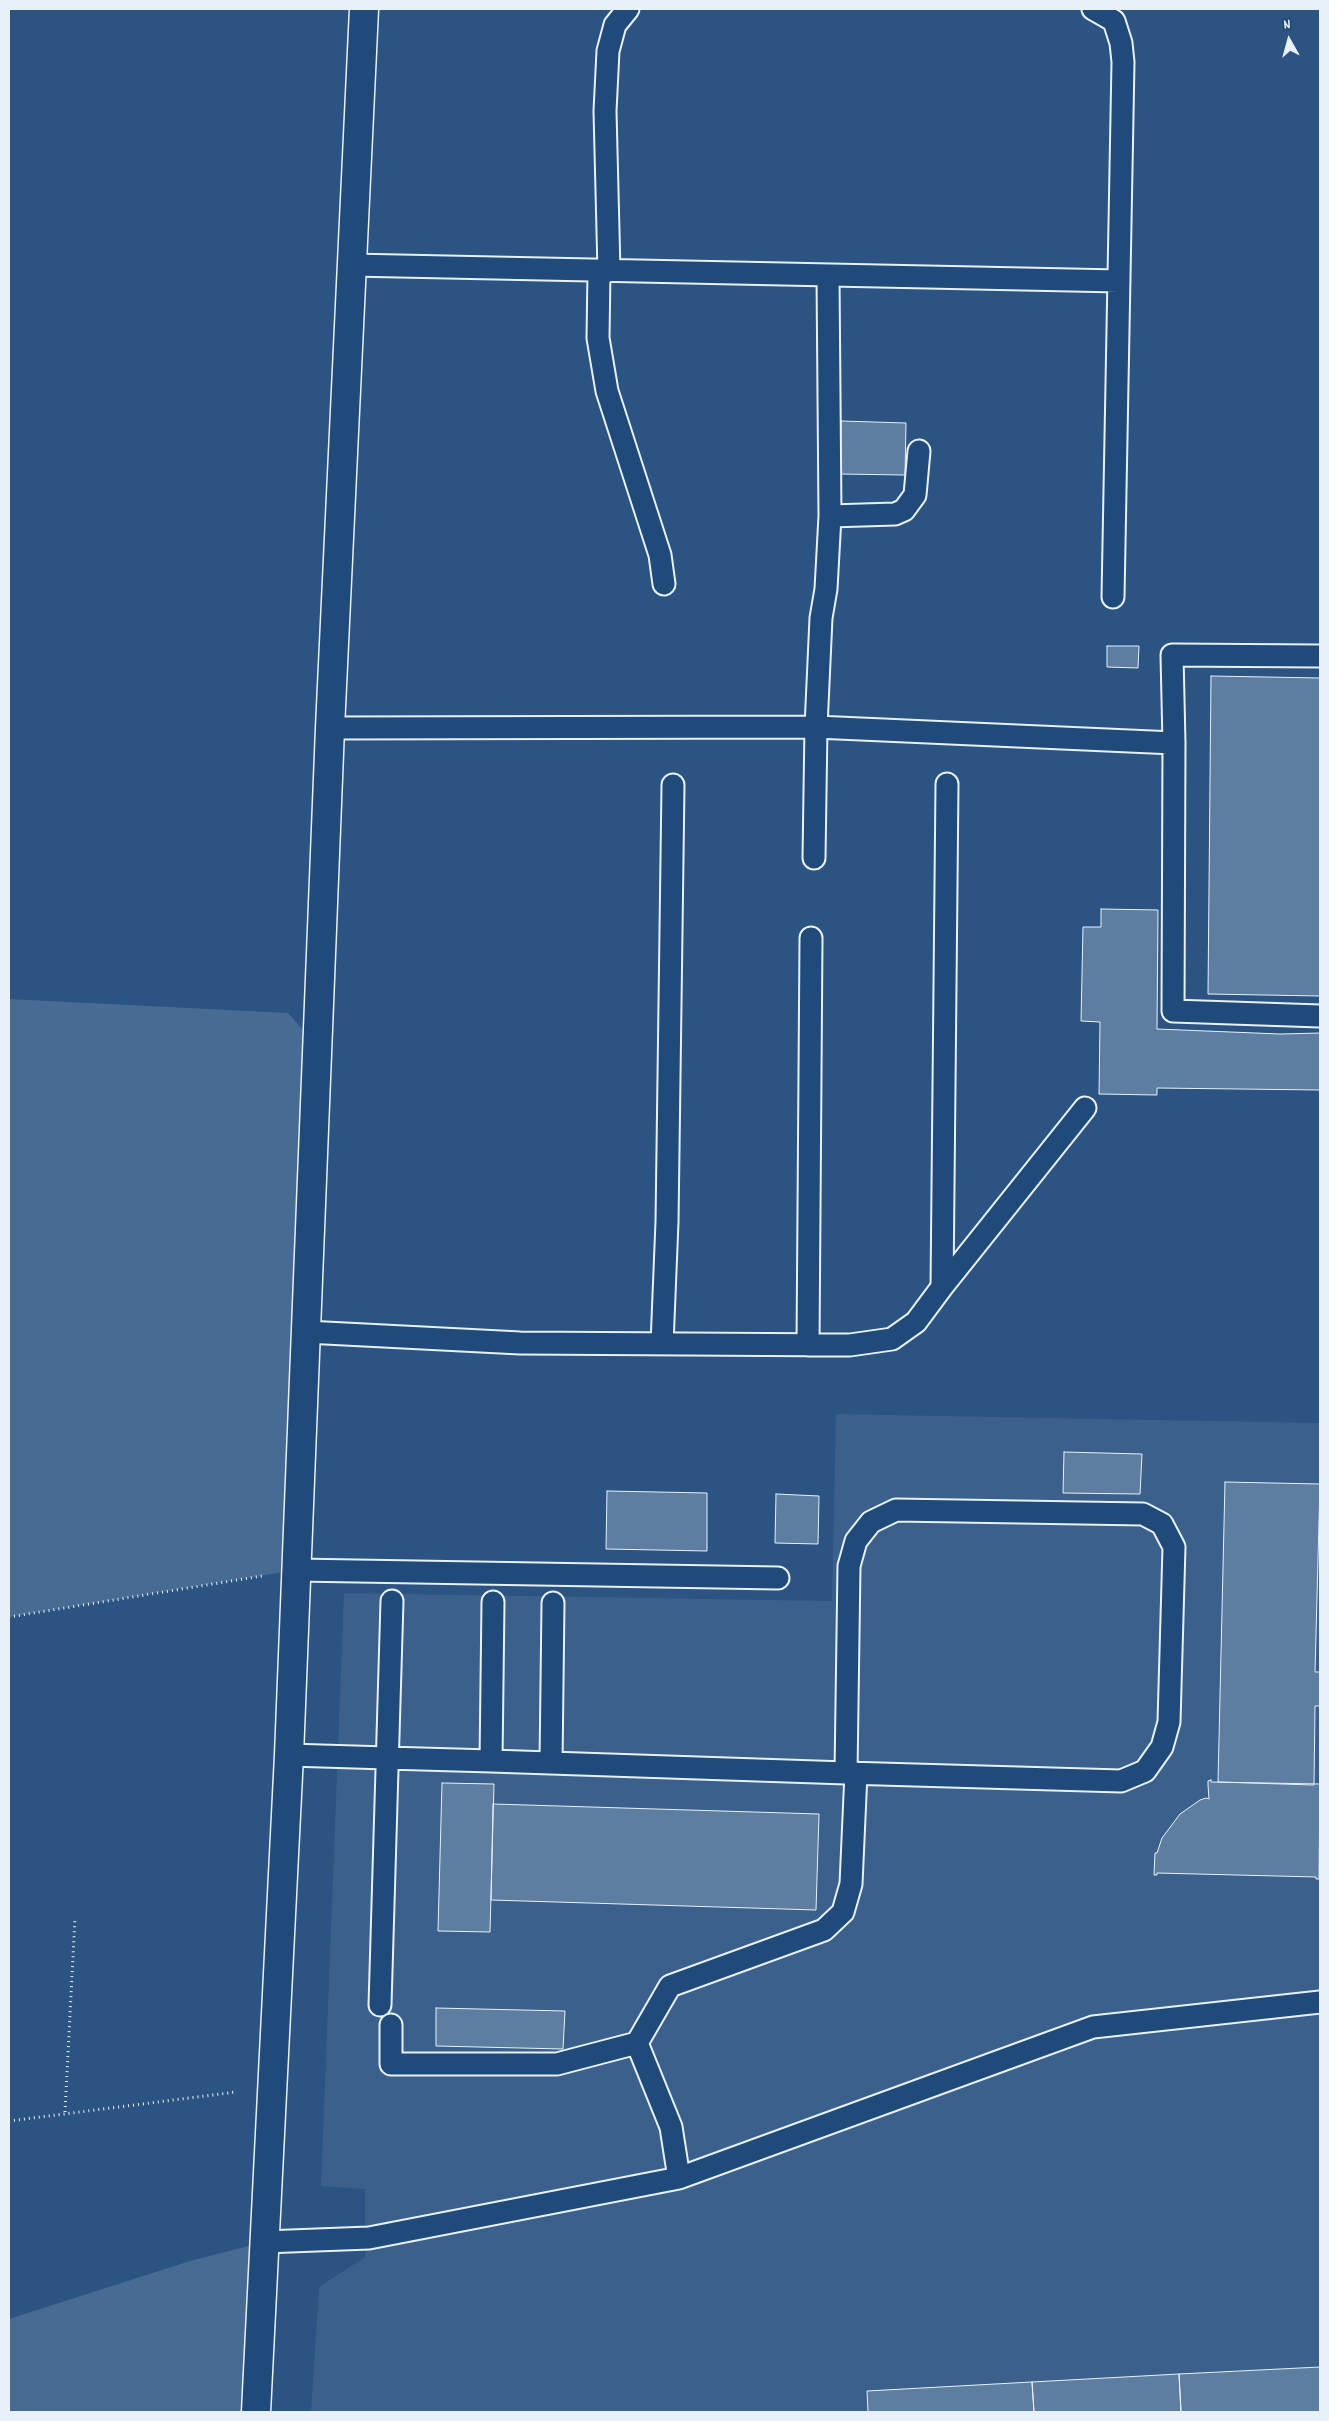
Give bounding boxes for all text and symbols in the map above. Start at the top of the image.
north arrow [1264,15,1314,65]
text: N [1283,15,1292,35]

